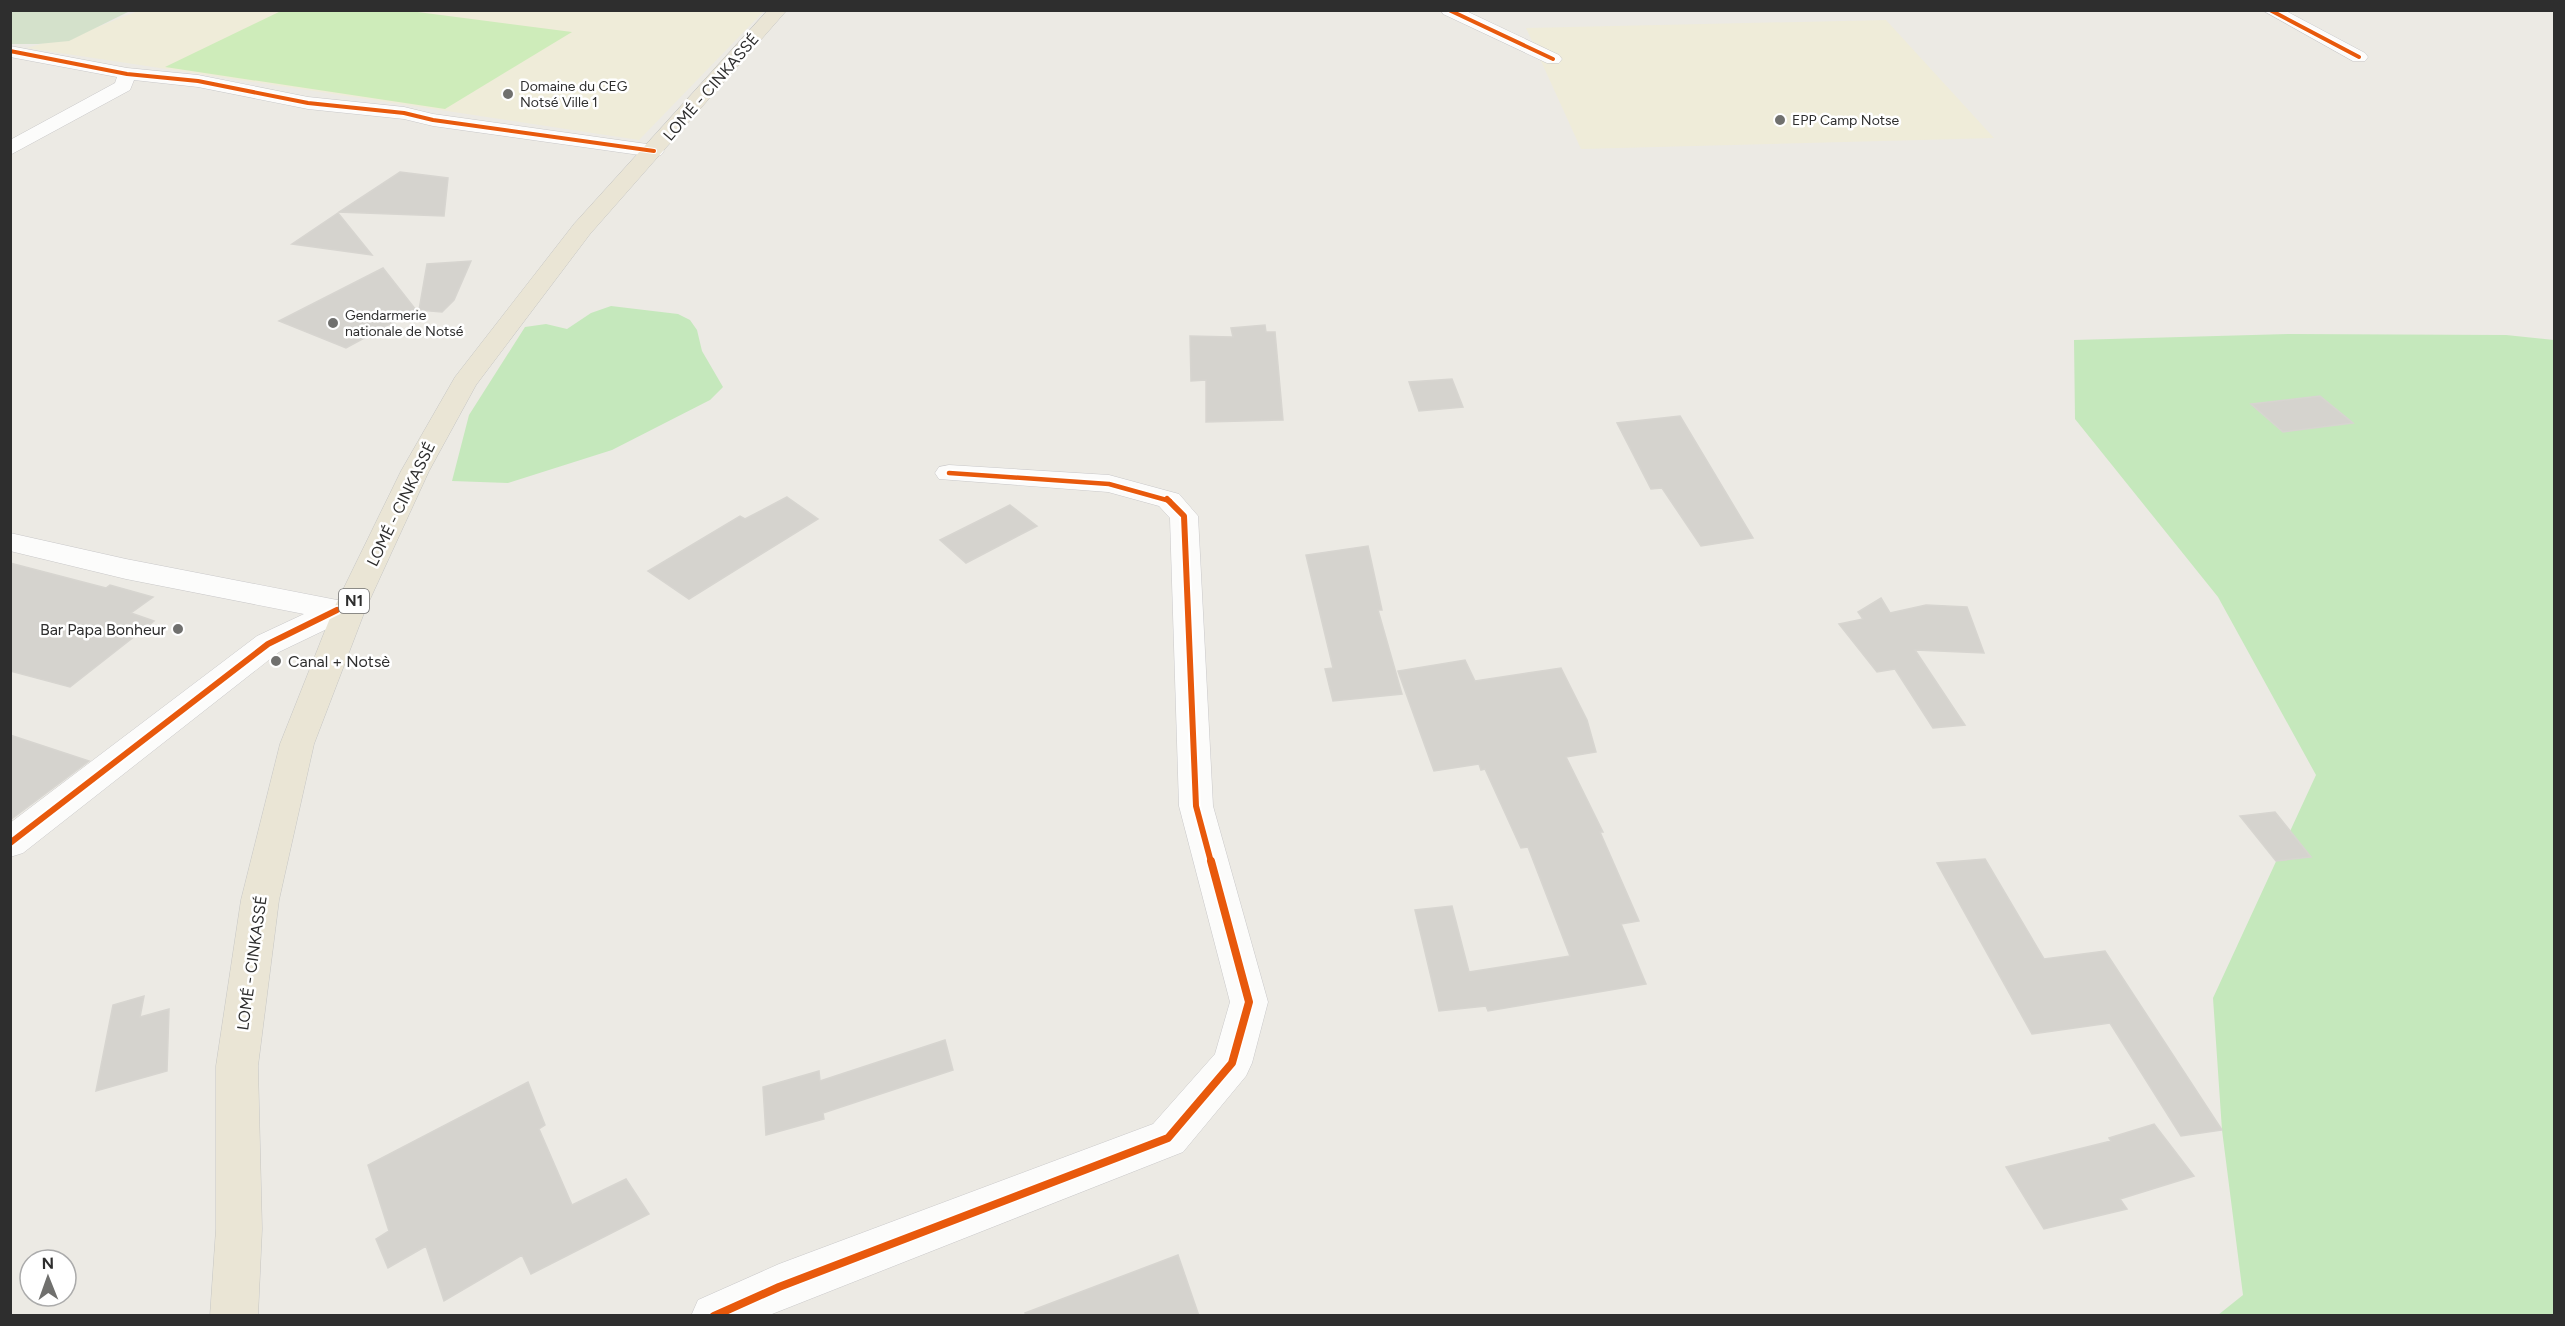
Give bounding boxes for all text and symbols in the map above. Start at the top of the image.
street label: LOMÉ - CINKASSÉ [659,29,763,145]
place label: Domaine du CEG Notsé Ville 1 [520,78,628,111]
marker: Domaine du CEG Notsé Ville 1 [501,87,515,101]
place label: EPP Camp Notse [1792,112,1900,129]
marker: EPP Camp Notse [1773,113,1787,127]
place label: Gendarmerie nationale de Notsé [345,307,464,340]
marker: Gendarmerie nationale de Notsé [326,316,340,330]
street label: LOMÉ - CINKASSÉ [363,439,439,569]
road number: N1 [339,589,369,613]
place label: Bar Papa Bonheur [40,620,167,639]
marker: Bar Papa Bonheur [171,622,185,636]
place label: Canal + Notsè [288,652,390,671]
marker: Canal + Notsè [269,654,283,668]
street label: LOMÉ - CINKASSÉ [233,894,271,1032]
north arrow [18,1248,78,1308]
text: N [41,1254,54,1273]

